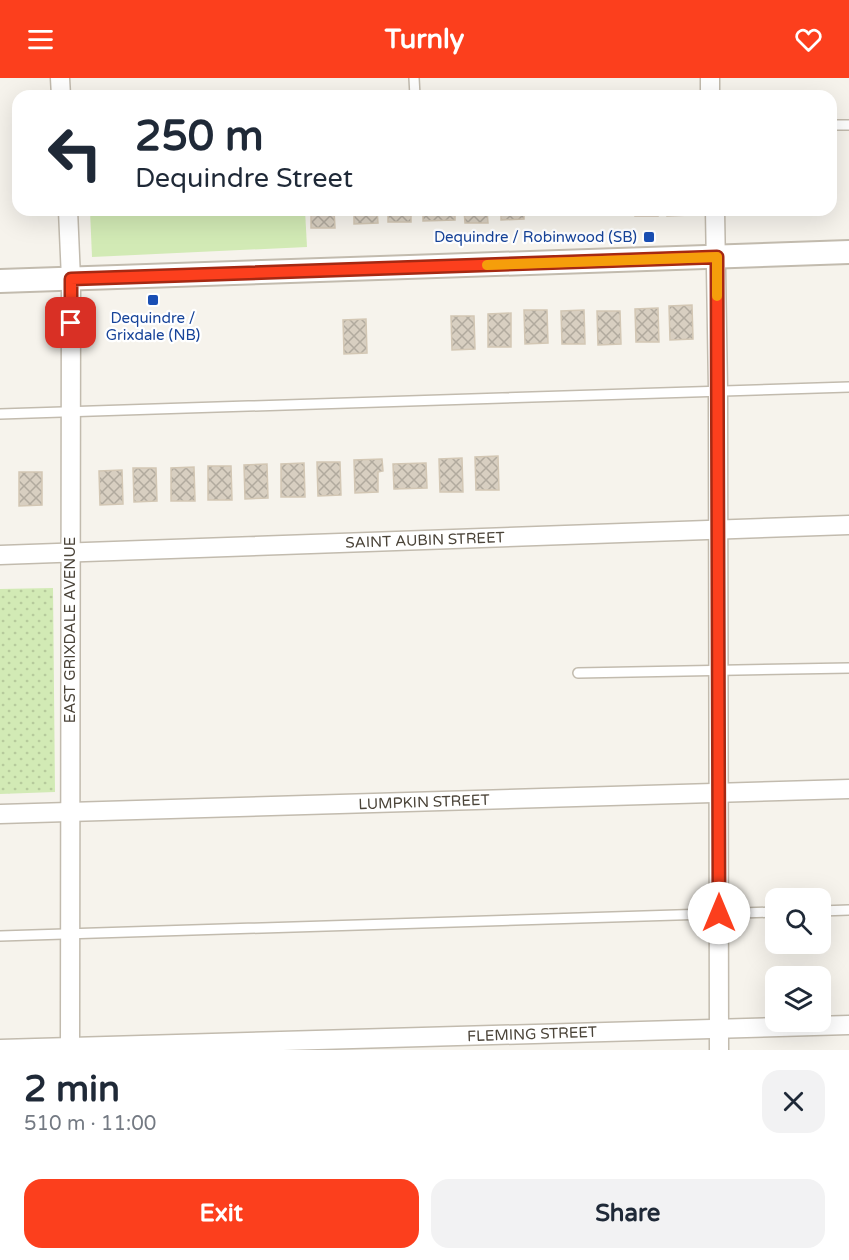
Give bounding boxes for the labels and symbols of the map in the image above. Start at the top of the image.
place label: Dequindre / Robinwood (SB) [434,228,637,246]
marker: Dequindre / Robinwood (SB) [642,230,656,244]
marker: Dequindre / Grixdale (NB) [146,293,160,307]
pin [45,297,96,348]
place label: Dequindre / Grixdale (NB) [106,309,200,344]
street label: SAINT AUBIN STREET [345,528,505,552]
street label: EAST GRIXDALE AVENUE [61,537,79,723]
street label: LUMPKIN STREET [358,791,490,813]
position arrow [687,881,751,945]
street label: FLEMING STREET [467,1023,597,1045]

